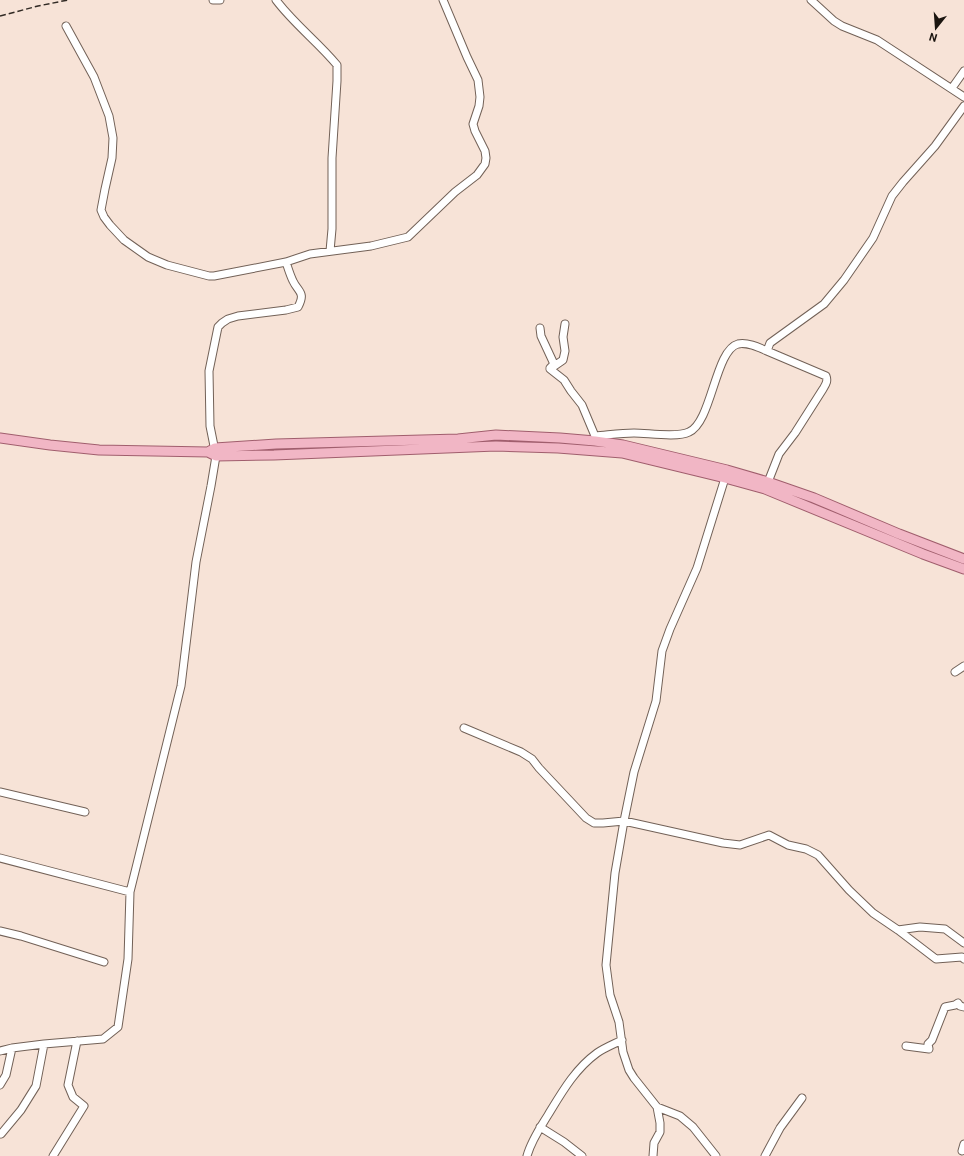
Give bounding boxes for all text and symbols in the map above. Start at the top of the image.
north arrow [916,8,956,48]
text: N [927,30,939,44]

